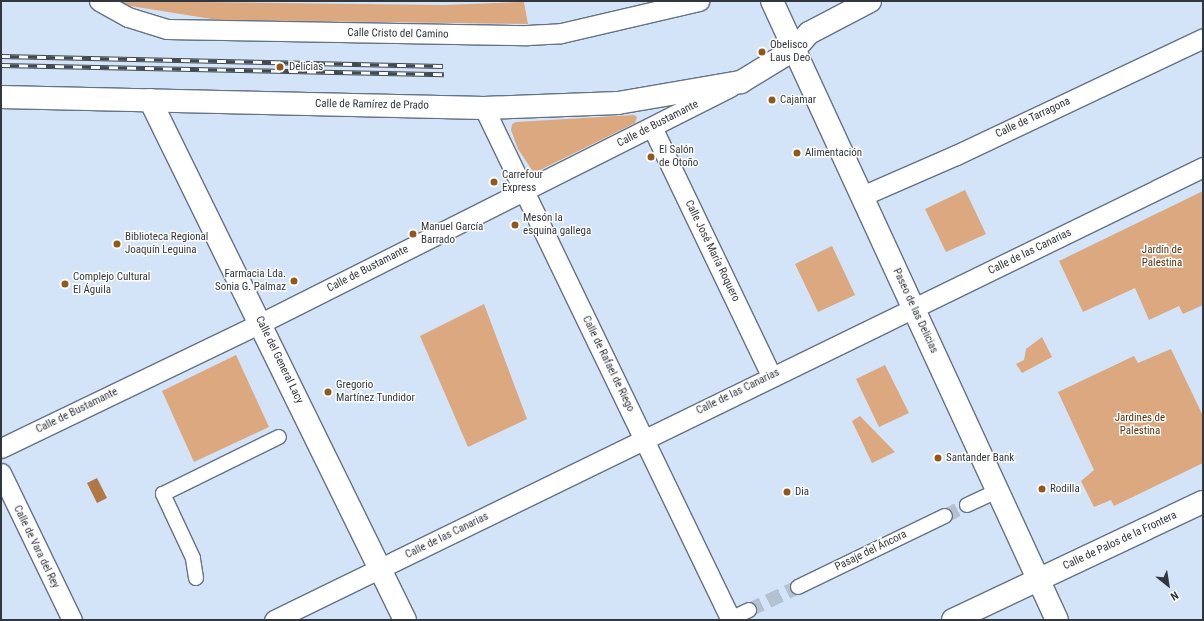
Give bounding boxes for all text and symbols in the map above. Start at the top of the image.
street label: Calle Cristo del Camino [347,27,449,41]
place label: Obelisco Laus Deo [770,39,810,65]
marker: Obelisco Laus Deo [757,47,767,57]
place label: Delicias [289,60,323,74]
marker: Delicias [274,61,286,73]
place label: Cajamar [780,93,816,107]
marker: Cajamar [767,95,777,105]
street label: Calle de Tarragona [993,95,1073,141]
street label: Calle de Ramírez de Prado [315,97,429,113]
street label: Calle de Bustamante [615,98,701,150]
place label: El Salón de Otoño [659,144,698,170]
place label: Alimentación [805,146,862,160]
marker: Alimentación [792,148,802,158]
marker: El Salón de Otoño [646,152,656,162]
place label: Carrefour Express [502,169,543,195]
marker: Carrefour Express [489,177,499,187]
street label: Calle José María Roquero [682,198,742,304]
place label: Mesón la esquina gallega [523,212,591,238]
marker: Mesón la esquina gallega [510,220,520,230]
place label: Manuel García Barrado [421,221,483,247]
street label: Calle de las Canarias [986,226,1074,278]
marker: Manuel García Barrado [408,229,418,239]
place label: Biblioteca Regional Joaquín Leguina [125,231,208,257]
marker: Biblioteca Regional Joaquín Leguina [112,239,122,249]
street label: Calle de Bustamante [325,243,411,295]
park label: Jardín de Palestina [1142,244,1182,270]
street label: Paseo de las Delicias [889,266,941,356]
place label: Farmacia Lda. Sonia G. Palmaz [215,268,286,294]
place label: Complejo Cultural El Águila [73,271,150,297]
marker: Farmacia Lda. Sonia G. Palmaz [289,276,299,286]
marker: Complejo Cultural El Águila [60,279,70,289]
street label: Calle del General Lacy [252,314,306,406]
street label: Calle de Rafael de Riego [579,314,637,414]
street label: Calle de las Canarias [694,366,782,418]
place label: Gregorio Martínez Tundidor [336,379,415,405]
street label: Calle de Bustamante [34,385,120,437]
marker: Gregorio Martínez Tundidor [323,387,333,397]
park label: Jardines de Palestina [1115,412,1165,438]
place label: Santander Bank [946,451,1014,465]
marker: Santander Bank [933,453,943,463]
place label: Rodilla [1050,482,1080,496]
marker: Rodilla [1037,484,1047,494]
place label: Dia [795,485,809,499]
marker: Dia [782,487,792,497]
street label: Calle de Vara del Rey [10,503,62,591]
street label: Calle de Palos de la Frontera [1061,509,1179,573]
street label: Calle de las Canarias [403,510,491,562]
street label: Pasaje del Áncora [833,528,909,574]
north arrow [1148,565,1188,605]
text: N [1168,589,1180,603]

